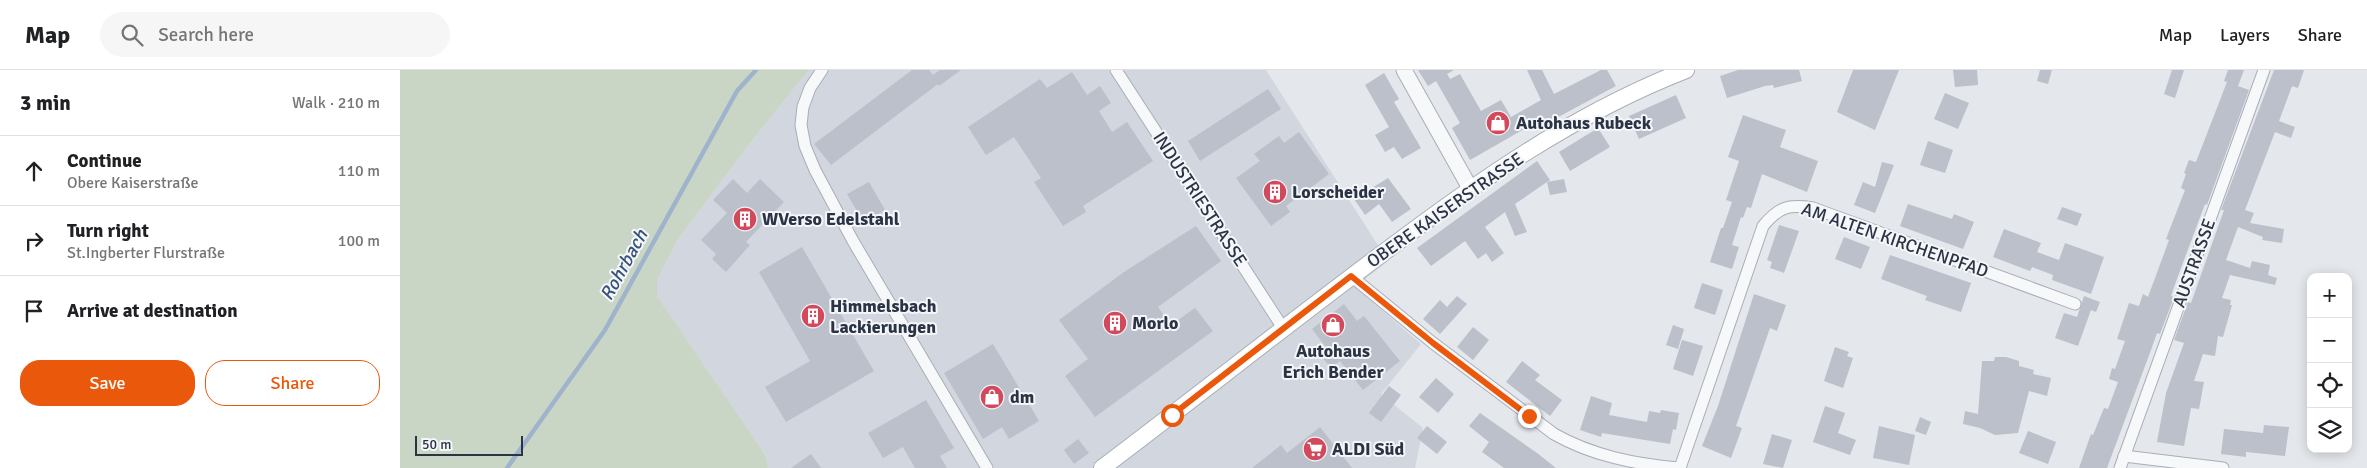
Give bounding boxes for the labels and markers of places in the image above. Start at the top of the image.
shop icon: Autohaus Rubeck [1485,110,1511,136]
place label: Autohaus Rubeck [1516,112,1652,134]
building icon: Lorscheider [1262,179,1288,205]
place label: Lorscheider [1292,181,1385,203]
building icon: WVerso Edelstahl [732,206,758,232]
place label: WVerso Edelstahl [762,208,900,230]
place label: Himmelsbach Lackierungen [830,295,937,338]
building icon: Himmelsbach Lackierungen [800,303,826,329]
building icon: Morlo [1102,310,1128,336]
place label: Morlo [1132,312,1178,334]
shop icon: Autohaus Erich Bender [1320,312,1346,338]
place label: Autohaus Erich Bender [1282,340,1384,383]
shop icon: dm [979,384,1005,410]
place label: dm [1010,386,1034,408]
supermarket icon: ALDI Süd [1302,436,1328,462]
place label: ALDI Süd [1332,438,1404,460]

